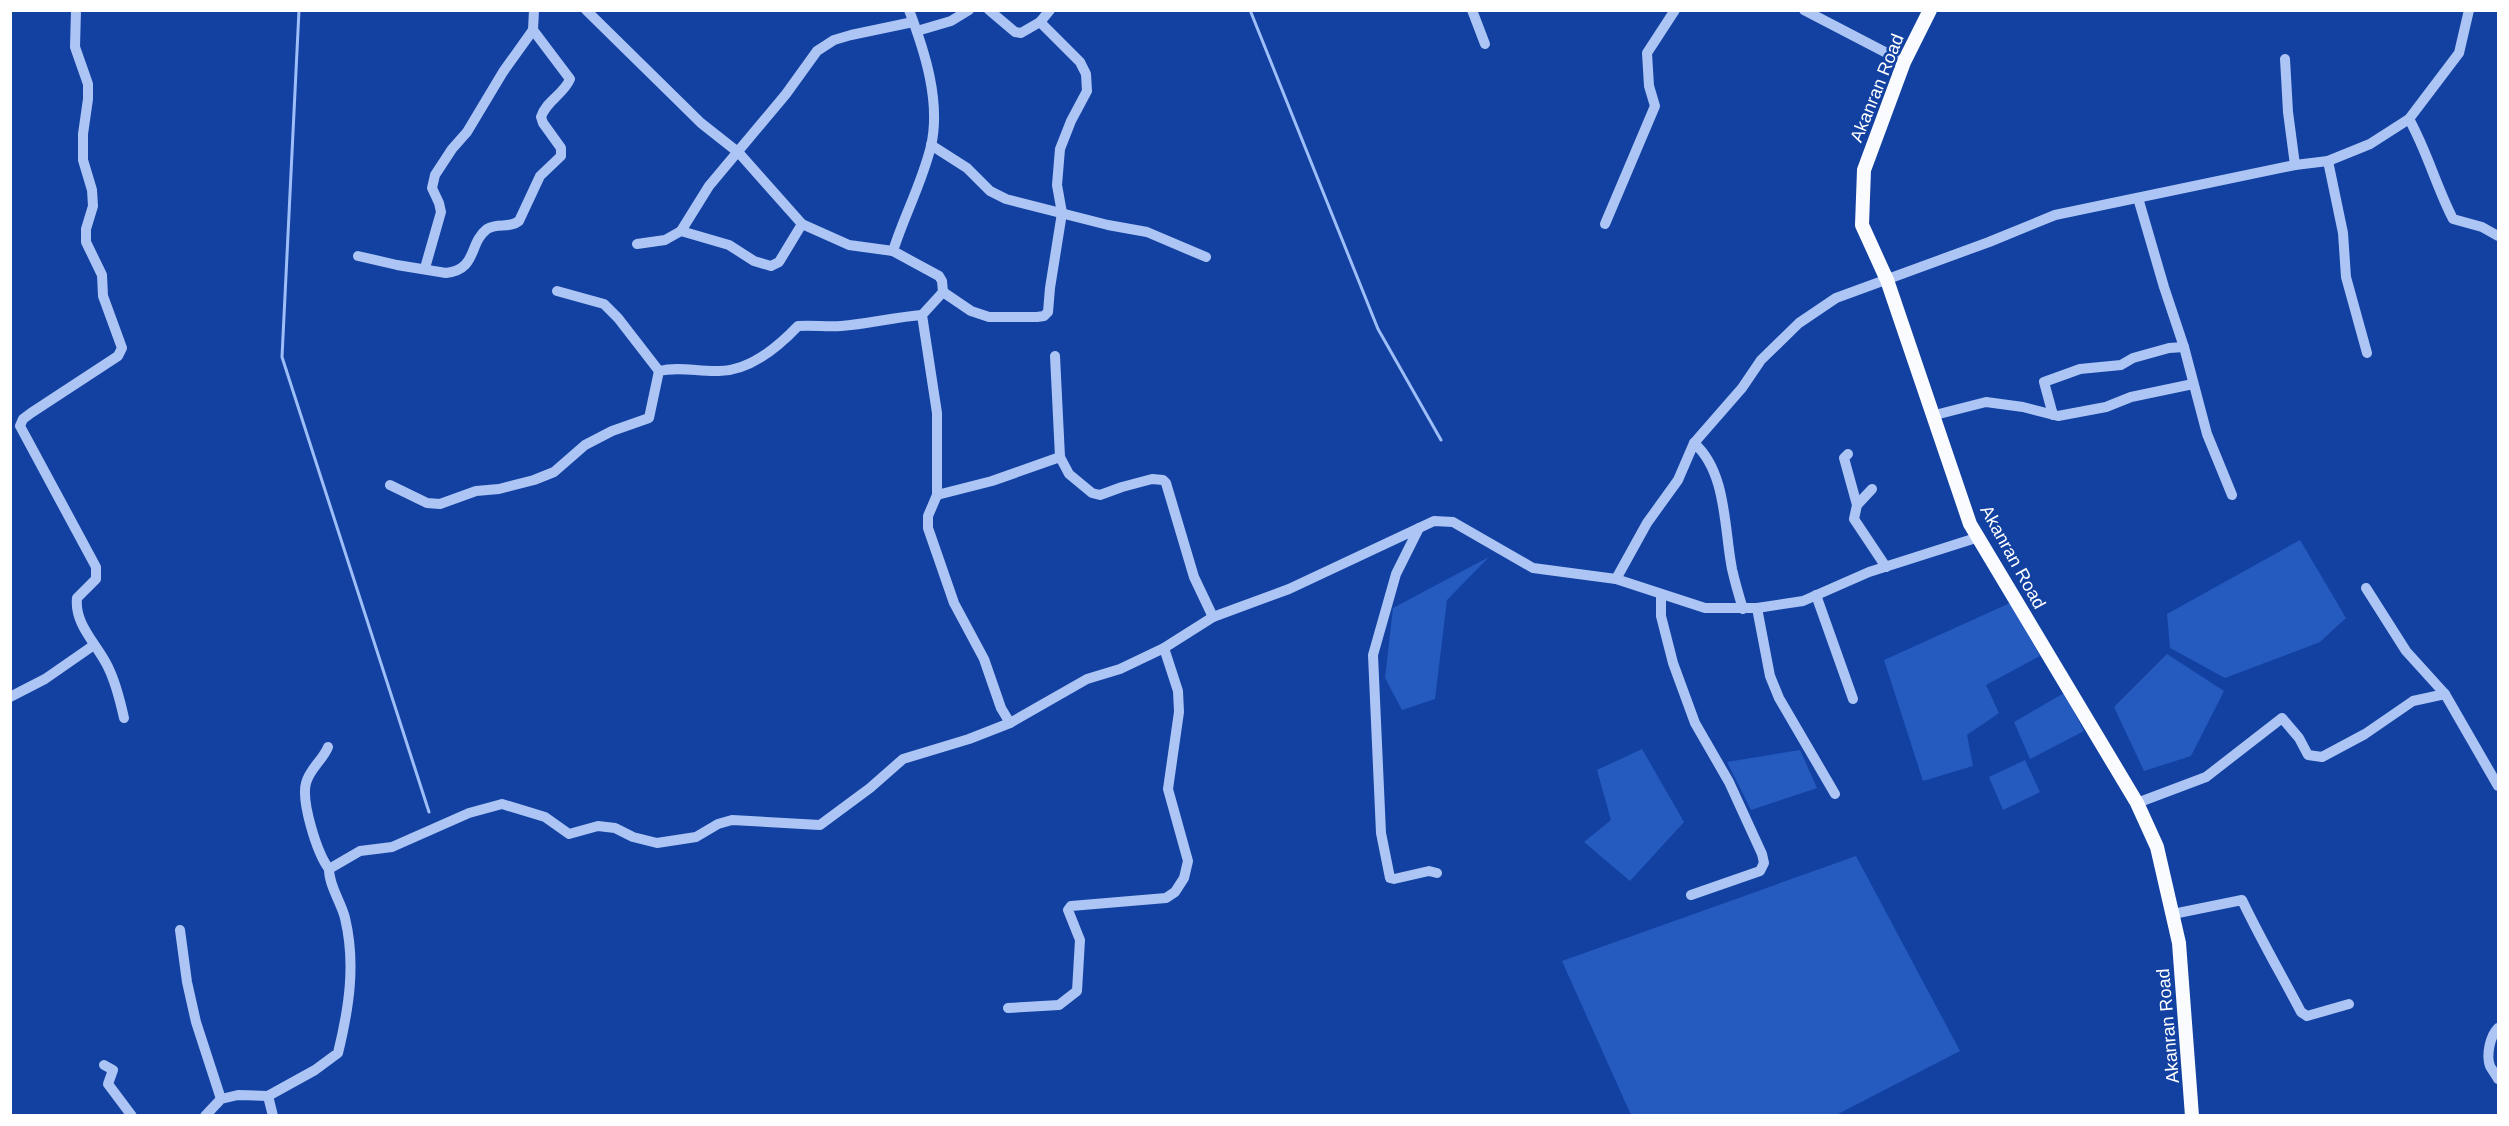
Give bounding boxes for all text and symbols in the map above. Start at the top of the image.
street label: Akanran Road [1846,31,1908,145]
street label: Akanran Road [1976,502,2050,612]
street label: Akanran Road [2153,968,2183,1084]

